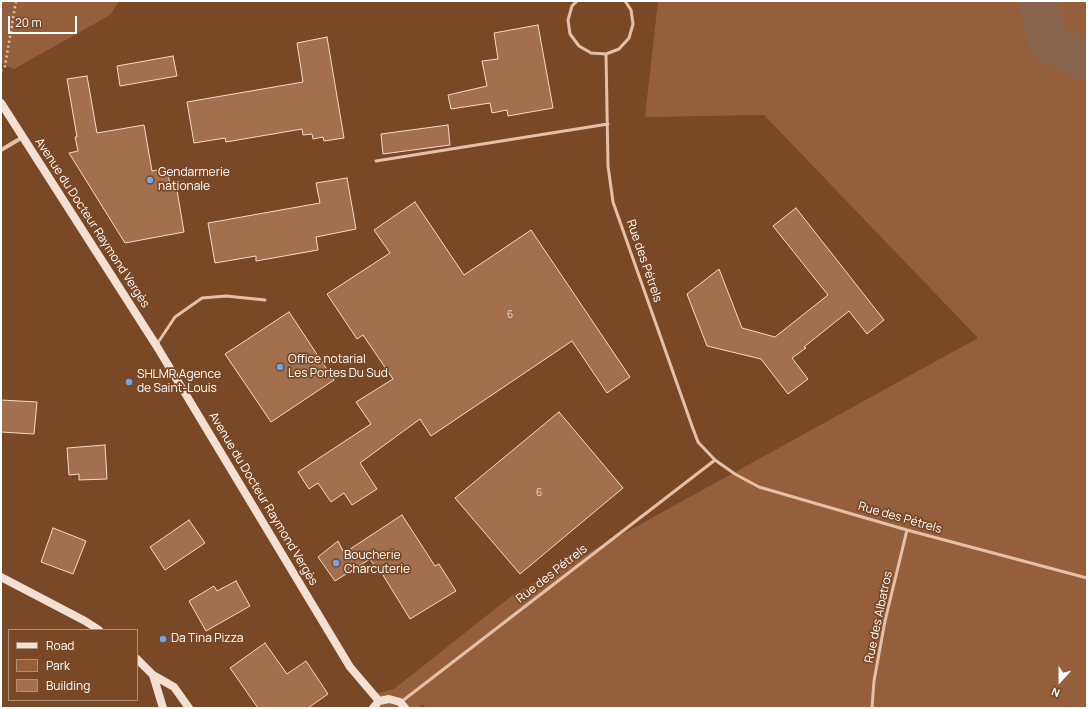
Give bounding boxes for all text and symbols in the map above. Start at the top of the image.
scale bar [10,8,79,34]
text: 20 m [15,14,42,31]
street label: Avenue du Docteur Raymond Vergès [32,135,152,311]
place label: Gendarmerie nationale [158,166,230,194]
marker: Gendarmerie nationale [145,175,155,185]
street label: Rue des Pétrels [623,218,665,304]
house number: 6 [507,309,513,321]
place label: Office notarial Les Portes Du Sud [288,353,388,381]
marker: Office notarial Les Portes Du Sud [275,362,285,372]
place label: SHLMR Agence de Saint-Louis [137,368,221,396]
marker: SHLMR Agence de Saint-Louis [124,377,134,387]
street label: Avenue du Docteur Raymond Vergès [205,410,321,588]
house number: 6 [536,487,542,499]
street label: Rue des Pétrels [857,499,943,537]
street label: Rue des Pétrels [514,542,590,606]
place label: Boucherie Charcuterie [344,549,410,577]
marker: Boucherie Charcuterie [331,558,341,568]
street label: Rue des Albatros [862,570,896,664]
legend [8,629,138,701]
place label: Da Tina Pizza [171,632,243,646]
marker: Da Tina Pizza [158,634,168,644]
text: Road [46,637,74,654]
text: Park [46,657,70,674]
north arrow [1040,661,1080,701]
text: Building [46,677,90,694]
text: N [1049,684,1062,701]

